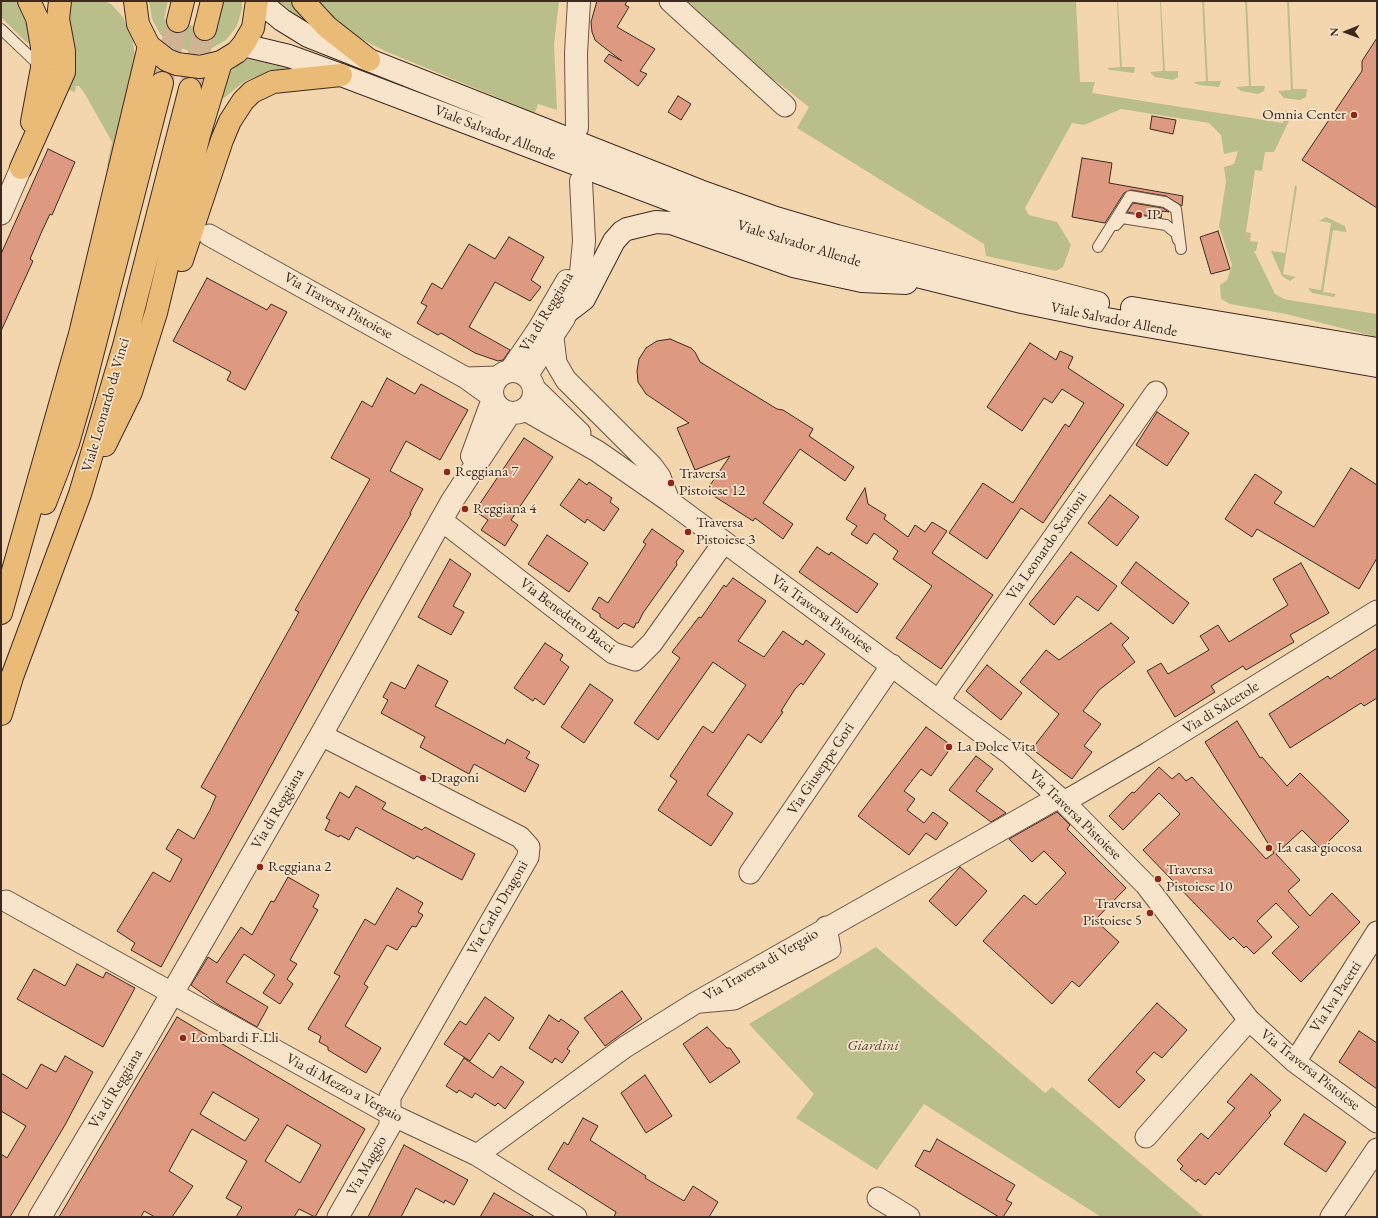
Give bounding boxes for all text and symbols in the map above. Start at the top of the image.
north arrow [1326,12,1366,52]
text: N [1327,28,1341,37]
street label: Viale Salvador Allende [432,102,558,164]
place label: Omnia Center [1262,106,1346,124]
marker: Omnia Center [1349,110,1359,120]
place label: IP [1147,206,1160,224]
marker: IP [1134,210,1144,220]
street label: Viale Salvador Allende [735,217,863,271]
street label: Via Traversa Pistoiese [280,269,396,343]
street label: Via di Reggiana [516,269,578,355]
street label: Viale Salvador Allende [1049,299,1179,341]
street label: Viale Leonardo da Vinci [78,336,134,474]
place label: Reggiana 7 [455,463,518,481]
place label: Traversa Pistoiese 12 [679,465,746,500]
marker: Reggiana 7 [442,467,452,477]
marker: Traversa Pistoiese 12 [666,478,676,488]
street label: Via Leonardo Scarioni [1003,488,1091,604]
place label: Reggiana 4 [473,500,536,518]
marker: Reggiana 4 [460,504,470,514]
place label: Traversa Pistoiese 3 [696,514,755,549]
marker: Traversa Pistoiese 3 [683,527,693,537]
street label: Via Traversa Pistoiese [767,571,877,657]
street label: Via Benedetto Bacci [516,574,618,658]
street label: Via di Salcetole [1180,678,1262,738]
street label: Via Giuseppe Gori [784,720,858,818]
place label: La Dolce Vita [957,738,1036,756]
marker: La Dolce Vita [944,742,954,752]
street label: Via di Reggiana [248,766,308,852]
street label: Via Traversa Pistoiese [1025,766,1125,864]
place label: Dragoni [431,769,479,787]
marker: Dragoni [418,773,428,783]
place label: La casa giocosa [1277,839,1362,857]
marker: La casa giocosa [1264,843,1274,853]
place label: Reggiana 2 [268,858,331,876]
street label: Via Carlo Dragoni [464,858,532,958]
place label: Traversa Pistoiese 10 [1166,861,1233,896]
marker: Reggiana 2 [255,862,265,872]
marker: Traversa Pistoiese 10 [1153,874,1163,884]
place label: Traversa Pistoiese 5 [1083,895,1142,930]
marker: Traversa Pistoiese 5 [1145,908,1155,918]
street label: Via Traversa di Vergaio [700,925,822,1005]
street label: Via Iva Pacetti [1306,958,1366,1036]
street label: Via Traversa Pistoiese [1256,1025,1364,1115]
place label: Lombardi F.Lli [191,1029,279,1047]
marker: Lombardi F.Lli [178,1033,188,1043]
park label: Giardini [847,1037,899,1055]
street label: Via di Reggiana [85,1046,147,1132]
street label: Via di Mezzo a Vergaio [283,1050,405,1126]
street label: Via Maggio [343,1133,391,1199]

